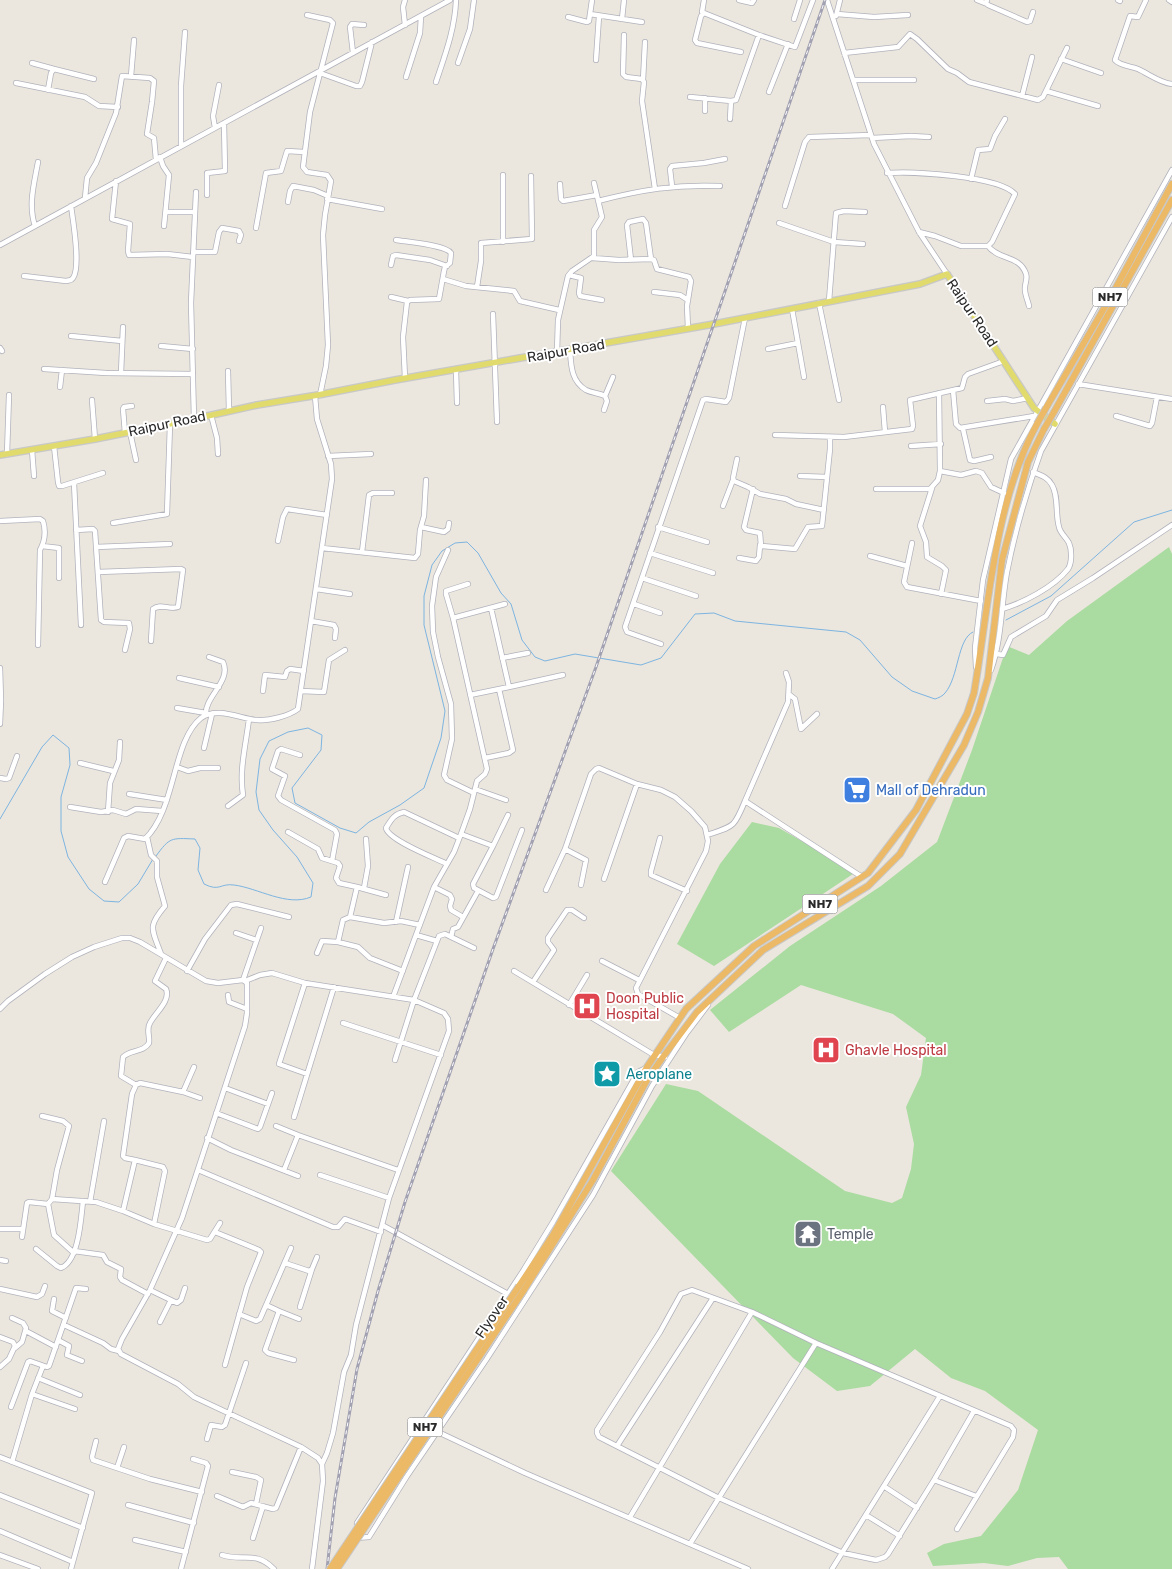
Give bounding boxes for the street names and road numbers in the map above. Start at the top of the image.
street label: Raipur Road [943,276,1001,350]
road number: NH7 [1092,288,1128,306]
street label: Raipur Road [526,336,606,366]
street label: Raipur Road [127,408,207,440]
road number: NH7 [802,894,838,914]
street label: Flyover [472,1292,513,1341]
road number: NH7 [408,1418,442,1436]

